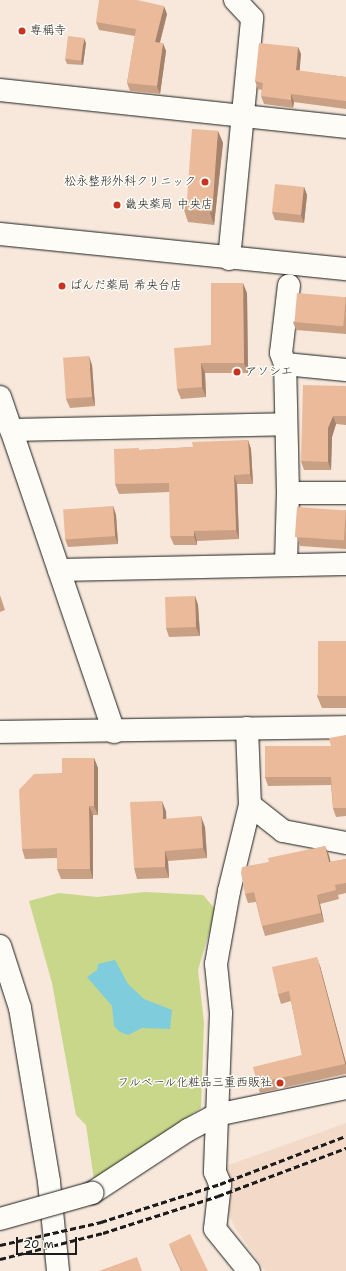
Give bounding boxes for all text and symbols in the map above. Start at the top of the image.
place label: 専稱寺 [30,24,66,38]
marker: 専稱寺 [17,26,27,36]
place label: 松永整形外科クリニック [64,175,196,189]
marker: 松永整形外科クリニック [199,176,211,188]
place label: 畿央薬局 中央店 [125,198,213,212]
marker: 畿央薬局 中央店 [112,200,122,210]
place label: ぱんだ薬局 希央台店 [70,279,182,293]
marker: ぱんだ薬局 希央台店 [57,281,67,291]
place label: アソシエ [245,365,293,379]
marker: アソシエ [232,367,242,377]
place label: フルベール化粧品三重西販社 [116,1076,272,1090]
marker: フルベール化粧品三重西販社 [275,1078,285,1088]
scale bar [18,1229,79,1255]
text: 20 m [23,1236,54,1252]

